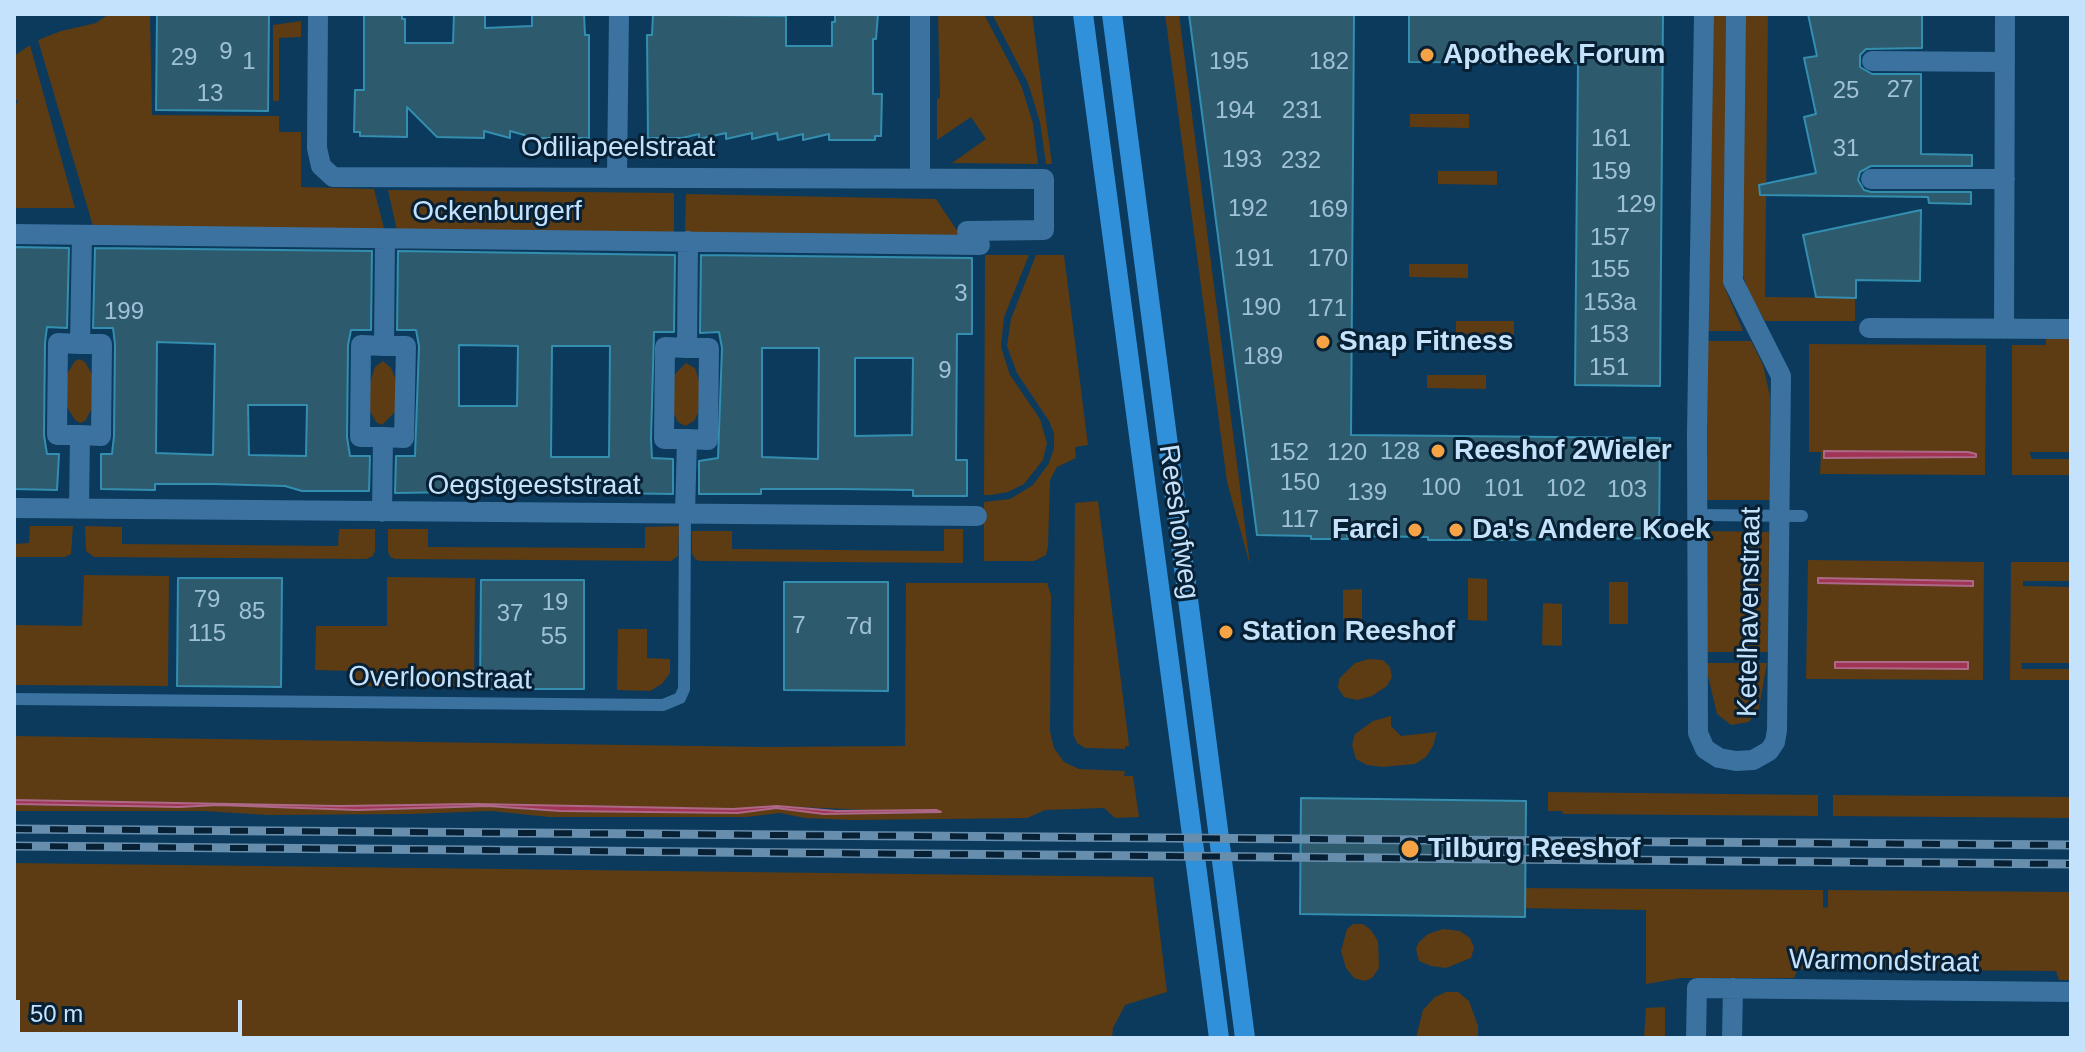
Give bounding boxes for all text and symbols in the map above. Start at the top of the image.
house number: 9 [219,38,233,66]
place label: Apotheek Forum [1443,38,1665,72]
house number: 29 [171,44,197,72]
marker: Apotheek Forum [1418,46,1436,64]
house number: 1 [242,48,256,76]
house number: 195 [1209,48,1249,76]
house number: 182 [1309,48,1349,76]
house number: 27 [1887,76,1913,104]
house number: 25 [1833,77,1859,105]
house number: 13 [197,80,223,108]
house number: 194 [1215,97,1255,125]
house number: 231 [1282,97,1322,125]
house number: 161 [1591,125,1631,153]
street label: Odiliapeelstraat [521,131,715,165]
house number: 31 [1833,135,1859,163]
house number: 193 [1222,146,1262,174]
house number: 232 [1281,147,1321,175]
house number: 159 [1591,158,1631,186]
house number: 129 [1616,191,1656,219]
street label: Ockenburgerf [412,195,582,229]
house number: 192 [1228,195,1268,223]
house number: 169 [1308,196,1348,224]
house number: 157 [1590,224,1630,252]
house number: 191 [1234,245,1274,273]
house number: 170 [1308,245,1348,273]
house number: 155 [1590,256,1630,284]
house number: 3 [954,280,968,308]
house number: 153a [1583,289,1637,317]
house number: 190 [1241,294,1281,322]
house number: 171 [1307,295,1347,323]
house number: 199 [104,298,144,326]
house number: 153 [1589,321,1629,349]
place label: Snap Fitness [1339,325,1513,359]
marker: Snap Fitness [1314,333,1332,351]
house number: 189 [1243,343,1283,371]
house number: 151 [1589,354,1629,382]
house number: 9 [938,357,952,385]
place label: Reeshof 2Wieler [1454,434,1672,468]
house number: 128 [1380,438,1420,466]
house number: 152 [1269,439,1309,467]
house number: 120 [1327,439,1367,467]
marker: Reeshof 2Wieler [1429,442,1447,460]
street label: Reeshofweg [1151,443,1205,601]
street label: Oegstgeeststraat [427,469,641,503]
house number: 150 [1280,469,1320,497]
house number: 100 [1421,474,1461,502]
house number: 101 [1484,475,1524,503]
house number: 102 [1546,475,1586,503]
house number: 103 [1607,476,1647,504]
house number: 139 [1347,479,1387,507]
house number: 117 [1281,506,1319,534]
street label: Ketelhavenstraat [1731,507,1769,717]
place label: Farci [1332,513,1399,547]
place label: Da's Andere Koek [1472,513,1711,547]
marker: Farci [1406,521,1424,539]
marker: Da's Andere Koek [1447,521,1465,539]
house number: 79 [194,586,220,614]
house number: 19 [542,589,568,617]
house number: 85 [239,598,265,626]
house number: 37 [497,600,523,628]
house number: 7 [792,612,806,640]
house number: 7d [846,613,872,641]
place label: Station Reeshof [1242,615,1455,649]
house number: 115 [188,620,226,648]
house number: 55 [541,623,567,651]
marker: Station Reeshof [1217,623,1235,641]
street label: Overloonstraat [348,661,532,697]
place label: Tilburg Reeshof [1428,832,1641,866]
marker: Tilburg Reeshof [1399,838,1421,860]
street label: Warmondstraat [1789,944,1979,980]
scale bar [20,984,246,1034]
text: 50 m [30,1000,83,1027]

